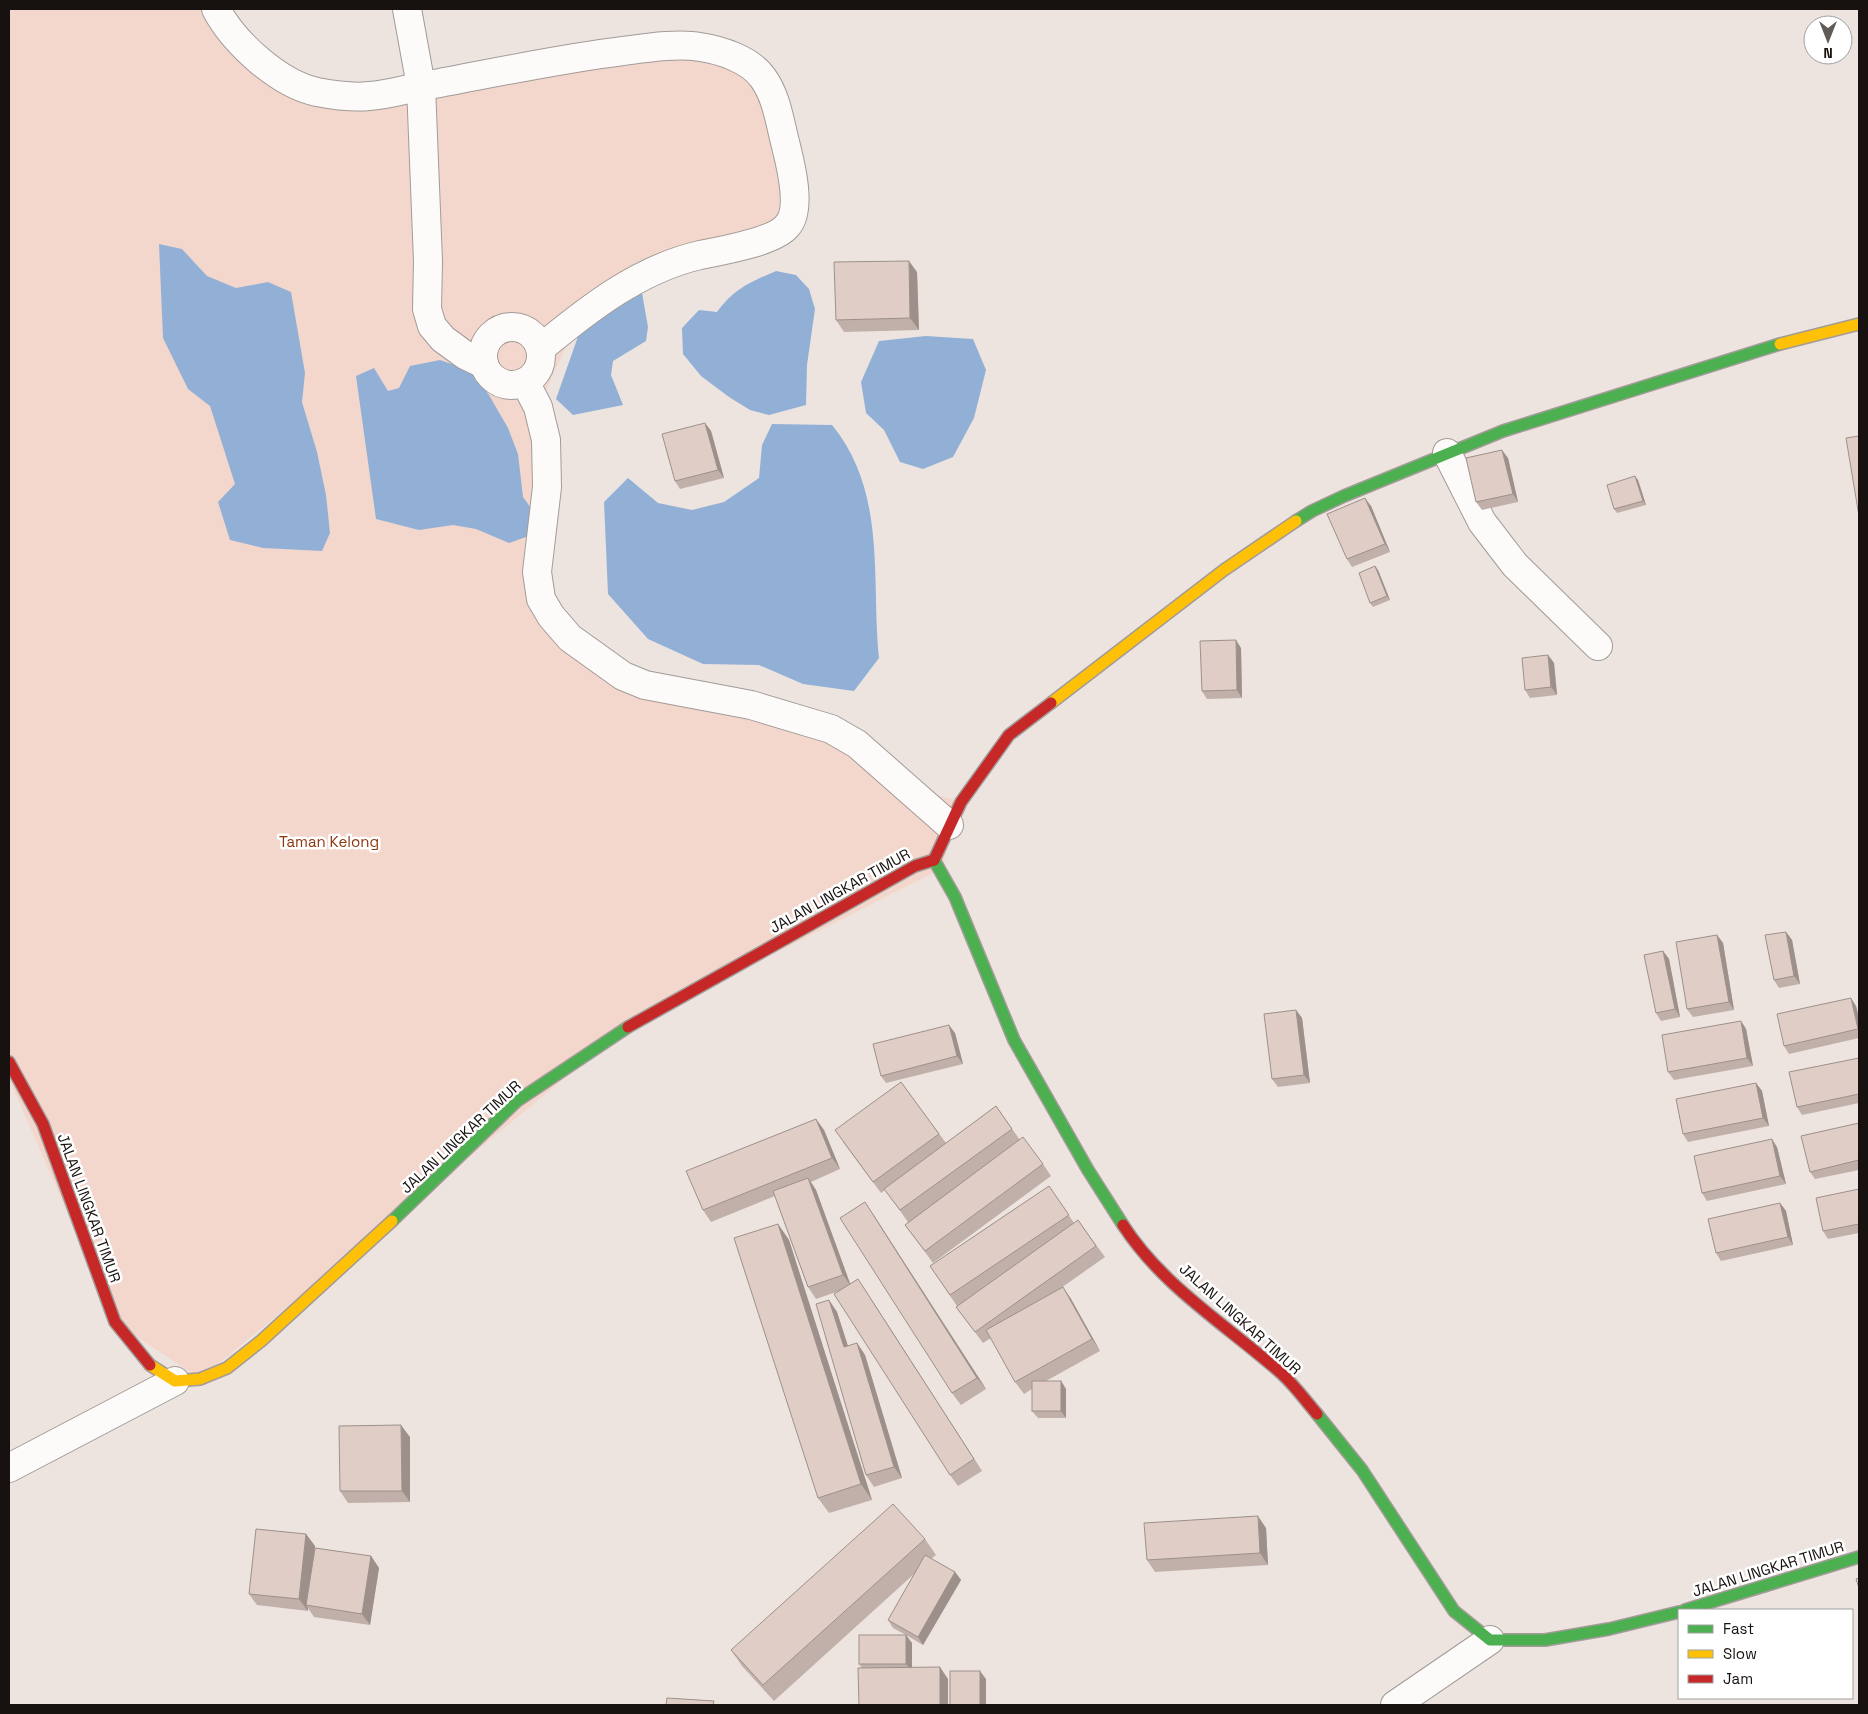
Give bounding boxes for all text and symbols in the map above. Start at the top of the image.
north arrow [1803,15,1853,65]
text: N [1823,44,1833,62]
park label: Taman Kelong [279,832,379,851]
street label: JALAN LINGKAR TIMUR [766,844,913,937]
street label: JALAN LINGKAR TIMUR [397,1076,525,1197]
street label: JALAN LINGKAR TIMUR [54,1131,125,1285]
street label: JALAN LINGKAR TIMUR [1175,1259,1305,1378]
street label: JALAN LINGKAR TIMUR [1690,1536,1846,1601]
legend [1678,1609,1853,1699]
text: Fast [1723,1619,1754,1638]
text: Slow [1723,1644,1757,1663]
text: Jam [1723,1669,1753,1688]

